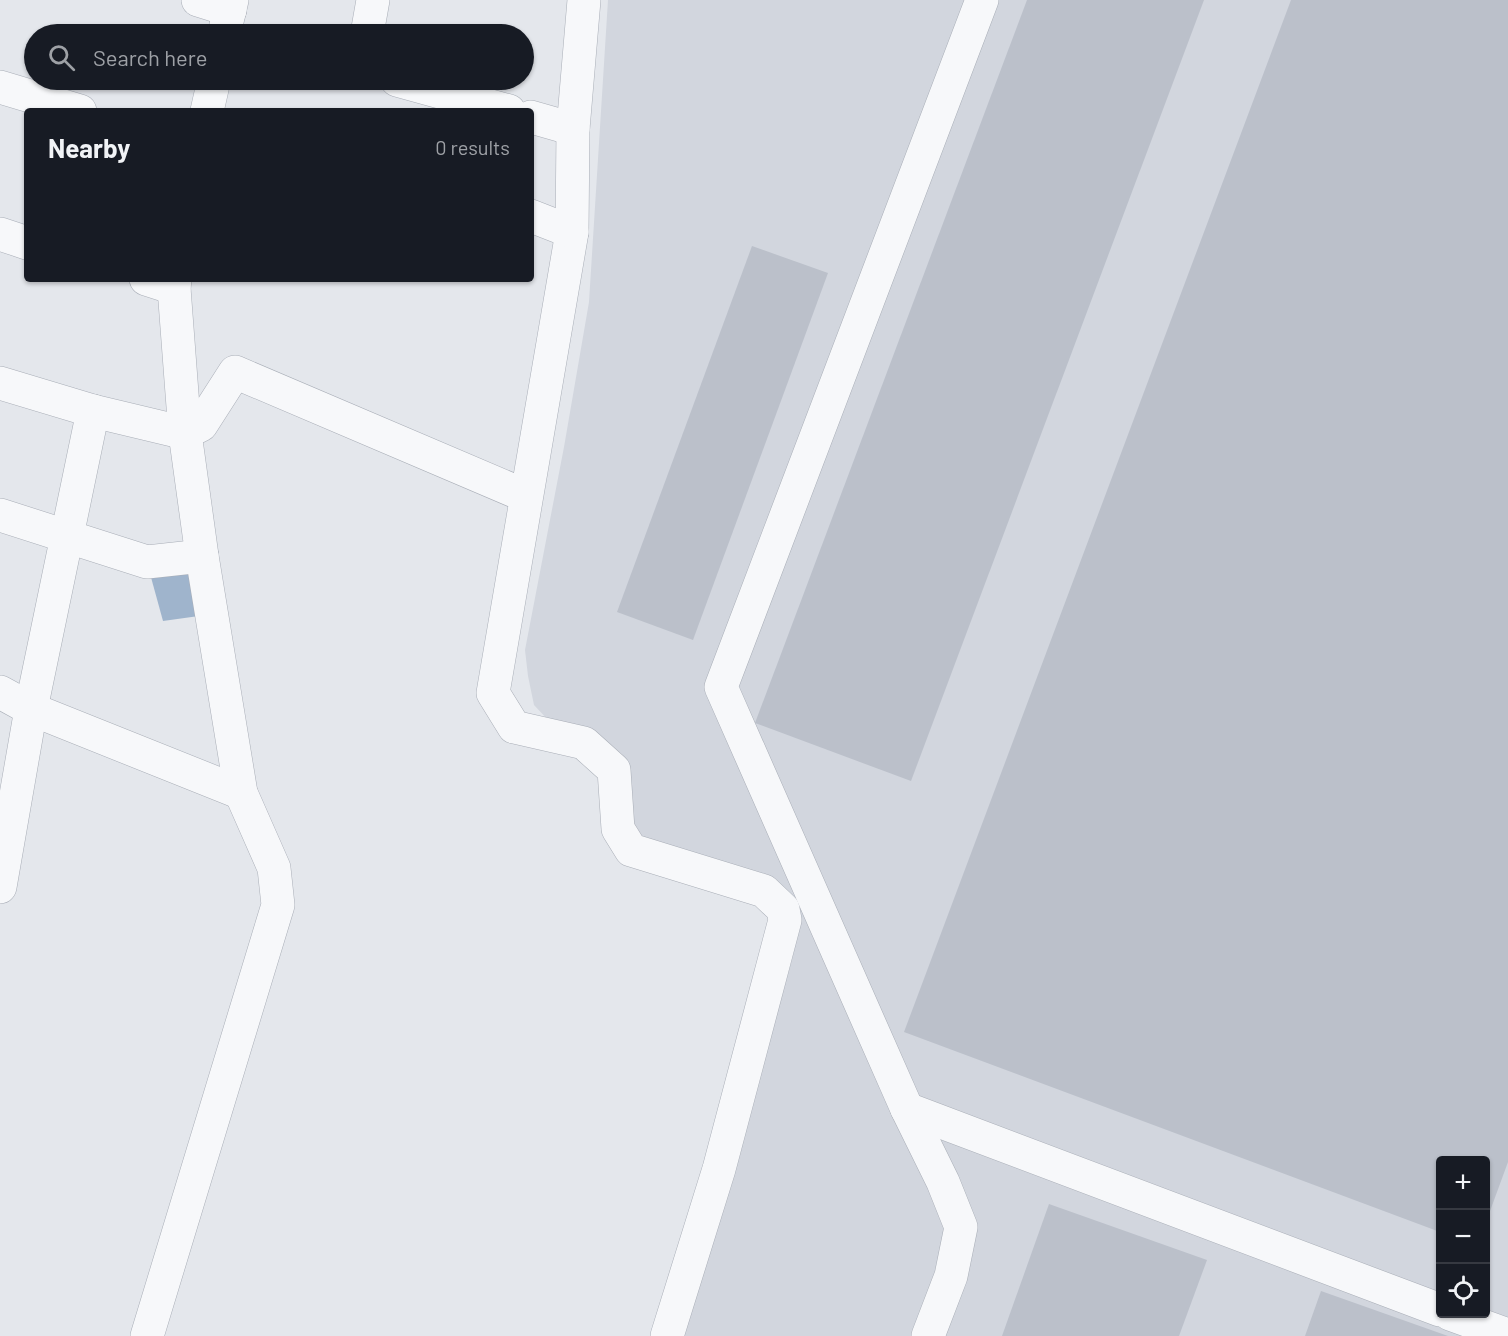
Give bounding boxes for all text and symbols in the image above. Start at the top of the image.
search box [24,24,534,90]
icon: search [45,41,78,74]
text: Search here [93,44,207,70]
text: Nearby [48,132,130,163]
text: 0 results [435,135,510,159]
map controls [1436,1156,1490,1318]
button: + [1436,1156,1490,1210]
button: − [1436,1210,1490,1264]
button: locate [1436,1264,1490,1318]

